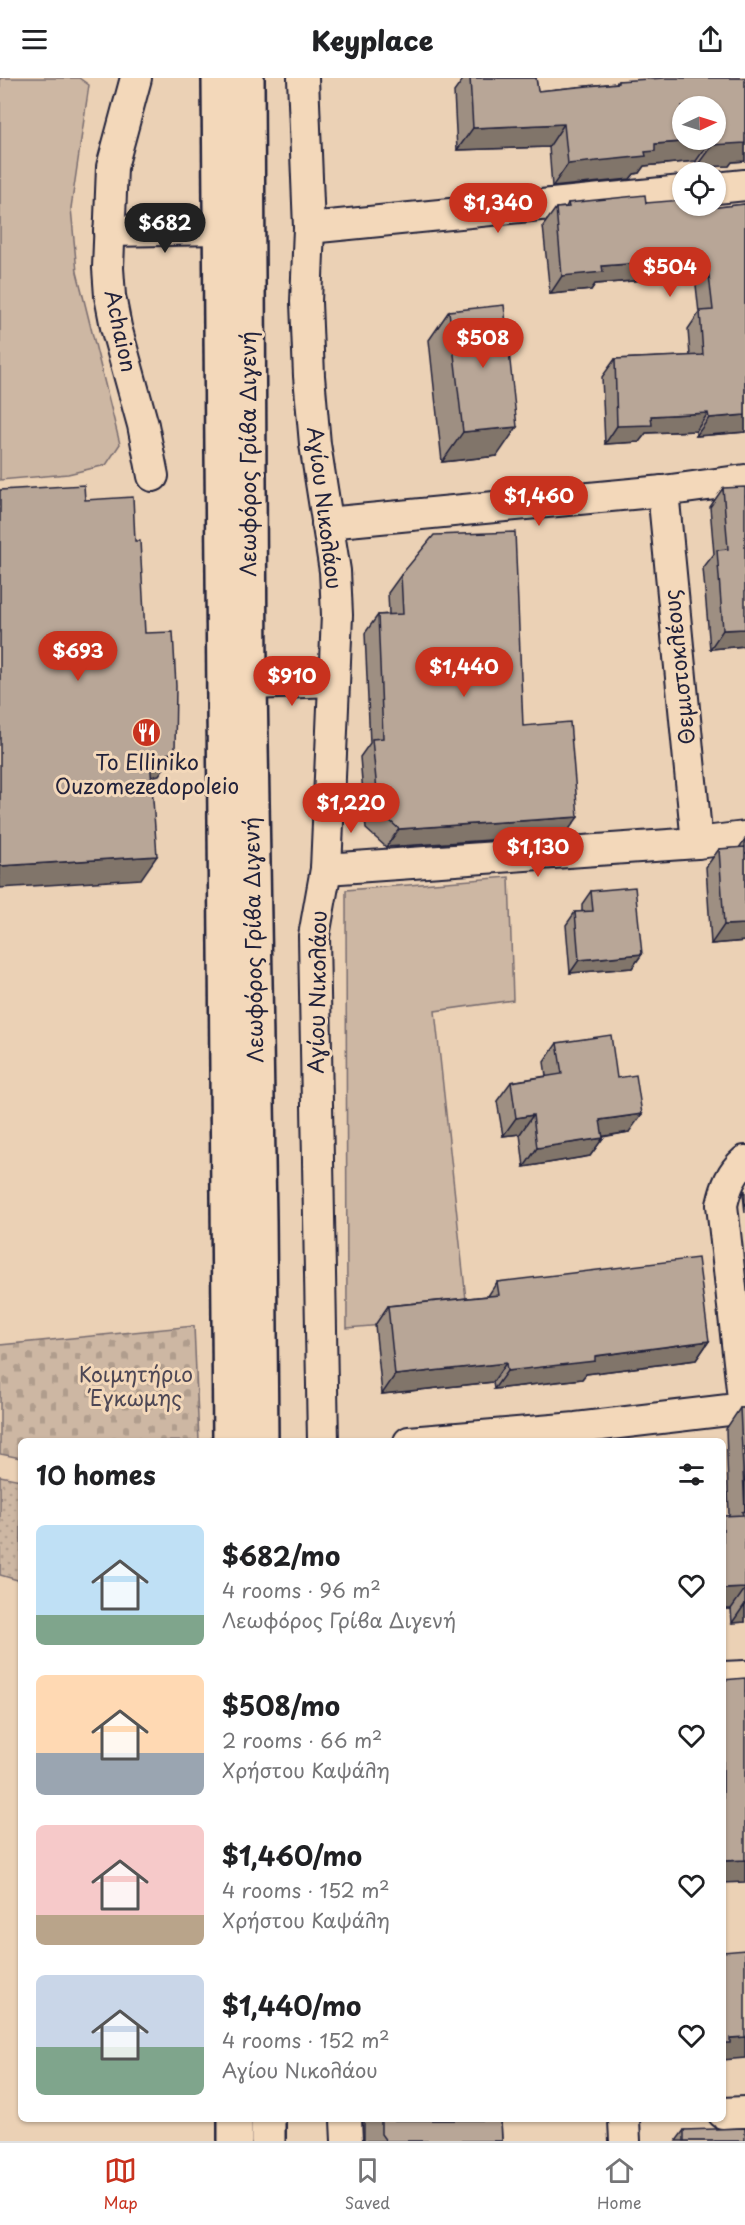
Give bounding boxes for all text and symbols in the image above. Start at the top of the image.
text: Keyplace [312,19,433,60]
icon: menu [18,23,51,56]
icon: share [694,23,727,56]
north arrow [672,96,726,150]
map controls [672,96,726,216]
button: locate [672,162,726,216]
pin: $1,340 [449,183,547,234]
text: $1,340 [463,187,533,217]
pin: $682 [129,203,201,254]
text: $682 [139,207,192,237]
pin: $504 [634,247,706,298]
text: $504 [643,251,697,281]
street label: Achaion [98,286,146,375]
pin: $508 [447,318,519,369]
text: $508 [457,322,509,352]
street label: Λεωφόρος Γρίβα Διγενή [231,331,263,577]
street label: Αγίου Νικολάου [300,425,352,591]
pin: $1,460 [490,476,588,527]
text: $1,460 [504,480,574,510]
street label: Θεμιστοκλέους [654,588,702,746]
pin: $693 [42,631,114,682]
text: $693 [52,635,104,665]
pin: $1,440 [415,647,513,698]
text: $1,440 [429,651,499,681]
pin: $910 [256,656,328,707]
text: $910 [267,660,317,690]
restaurant icon: To Elliniko Ouzomezedopoleio [131,716,163,748]
place label: To Elliniko Ouzomezedopoleio [55,745,239,801]
pin: $1,220 [302,783,400,834]
text: $1,220 [317,787,385,817]
street label: Λεωφόρος Γρίβα Διγενή [234,817,270,1063]
pin: $1,130 [489,827,587,878]
text: $1,130 [507,831,569,861]
street label: Αγίου Νικολάου [299,910,333,1074]
park label: Κοιμητήριο Έγκωμης [79,1357,193,1413]
text: 10 homes [36,1455,156,1494]
icon: filters [675,1458,708,1491]
text: $682/mo [222,1536,340,1575]
icon: home [84,1549,156,1621]
icon: heart [675,1569,708,1602]
text: 4 rooms · 96 m² [222,1575,381,1605]
text: Λεωφόρος Γρίβα Διγενή [222,1605,456,1635]
text: $508/mo [222,1686,340,1725]
icon: home [84,1699,156,1771]
icon: heart [675,1719,708,1752]
text: 2 rooms · 66 m² [222,1725,382,1755]
text: Χρήστου Καψάλη [222,1755,390,1785]
text: $1,460/mo [222,1836,362,1875]
icon: home [84,1849,156,1921]
icon: heart [675,1869,708,1902]
text: 4 rooms · 152 m² [222,1875,390,1905]
text: Χρήστου Καψάλη [222,1905,390,1935]
text: $1,440/mo [222,1986,361,2025]
icon: home [84,1999,156,2071]
icon: heart [675,2019,708,2052]
text: 4 rooms · 152 m² [222,2025,390,2055]
text: Αγίου Νικολάου [222,2055,378,2085]
tab: Map [103,2154,138,2214]
tab: Saved [345,2154,390,2214]
tab: Home [597,2154,642,2214]

